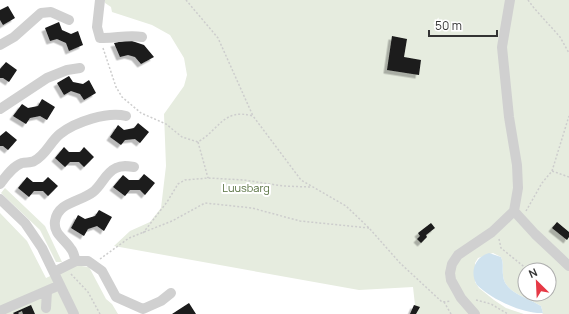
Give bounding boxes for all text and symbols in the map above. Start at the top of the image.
scale bar [429,12,497,38]
text: 50 m [435,17,462,34]
park label: Luusbarg [222,180,270,195]
north arrow [517,262,557,302]
text: N [526,264,539,281]

